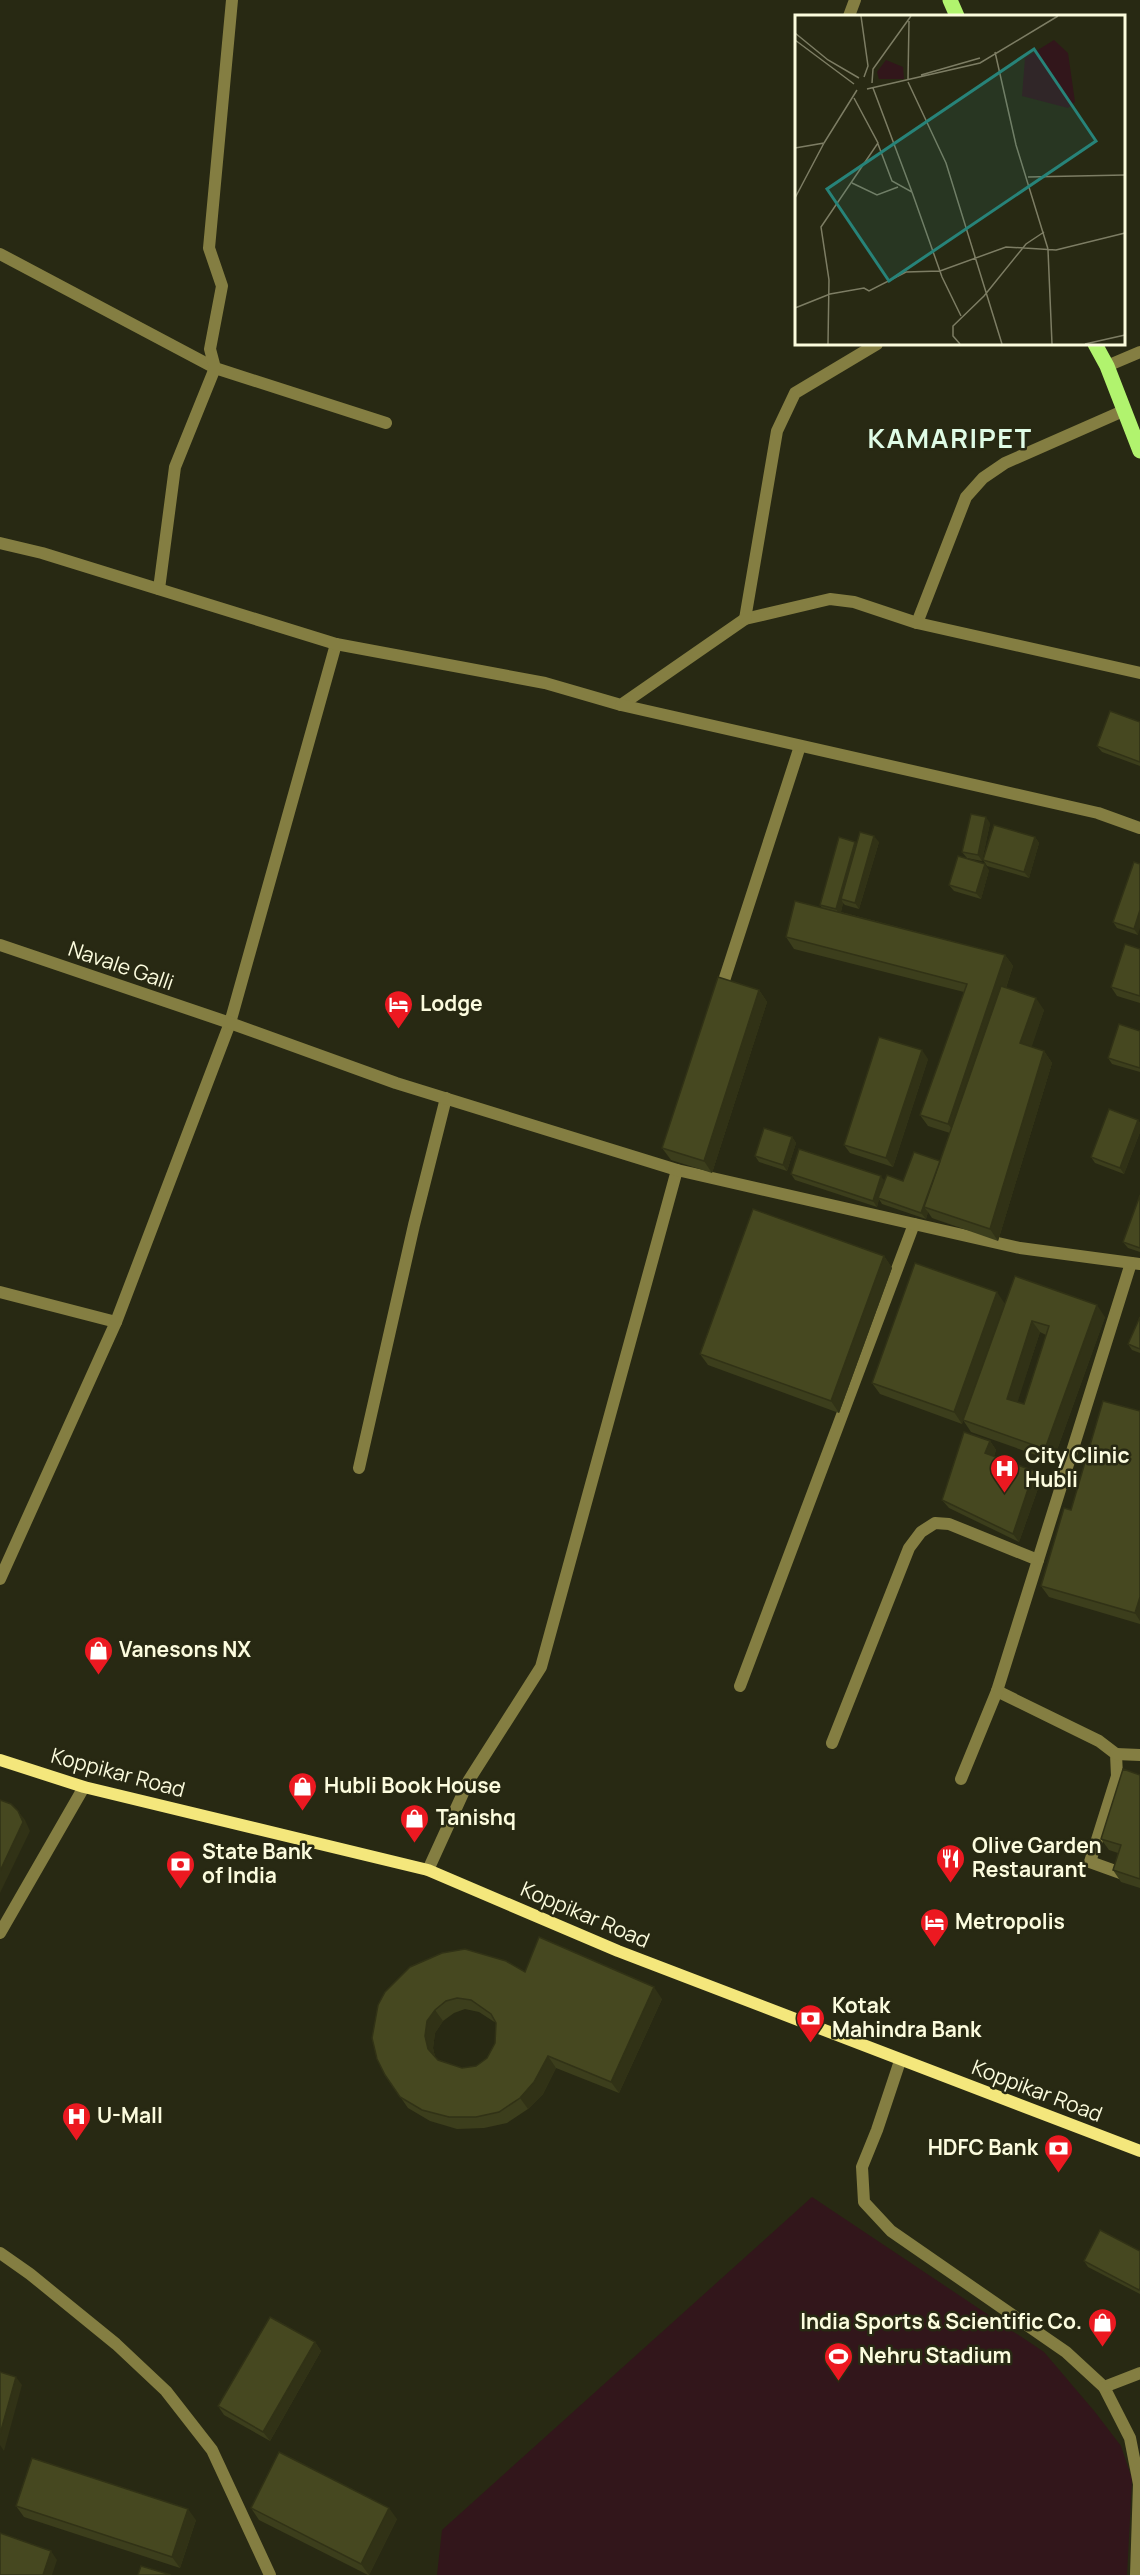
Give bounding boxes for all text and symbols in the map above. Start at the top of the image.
inset map [795,15,1125,345]
district label: KAMARIPET [867,419,1033,456]
street label: Navale Galli [65,934,178,996]
hotel icon: Lodge [383,988,415,1030]
place label: Lodge [420,989,483,1017]
place label: City Clinic Hubli [1025,1441,1130,1493]
hospital icon: City Clinic Hubli [988,1452,1020,1494]
shop icon: Vanesons NX [82,1634,114,1676]
place label: Vanesons NX [119,1635,251,1663]
street label: Koppikar Road [48,1741,188,1803]
shop icon: Hubli Book House [287,1770,319,1812]
place label: Hubli Book House [324,1771,501,1799]
shop icon: Tanishq [399,1802,431,1844]
place label: Tanishq [436,1803,516,1831]
place label: Olive Garden Restaurant [972,1831,1102,1883]
place label: State Bank of India [202,1837,313,1889]
restaurant icon: Olive Garden Restaurant [935,1842,967,1884]
bank icon: State Bank of India [165,1848,197,1890]
street label: Koppikar Road [517,1874,654,1954]
hotel icon: Metropolis [918,1906,950,1948]
place label: Metropolis [955,1907,1065,1935]
place label: Kotak Mahindra Bank [832,1991,982,2043]
bank icon: Kotak Mahindra Bank [795,2002,827,2044]
street label: Koppikar Road [968,2052,1107,2128]
hospital icon: U-Mall [60,2100,92,2142]
place label: U-Mall [97,2101,163,2129]
bank icon: HDFC Bank [1043,2132,1075,2174]
place label: HDFC Bank [928,2133,1039,2161]
shop icon: India Sports & Scientific Co. [1087,2306,1119,2348]
place label: India Sports & Scientific Co. [800,2307,1082,2335]
sports icon: Nehru Stadium [822,2340,854,2382]
place label: Nehru Stadium [859,2341,1011,2369]

